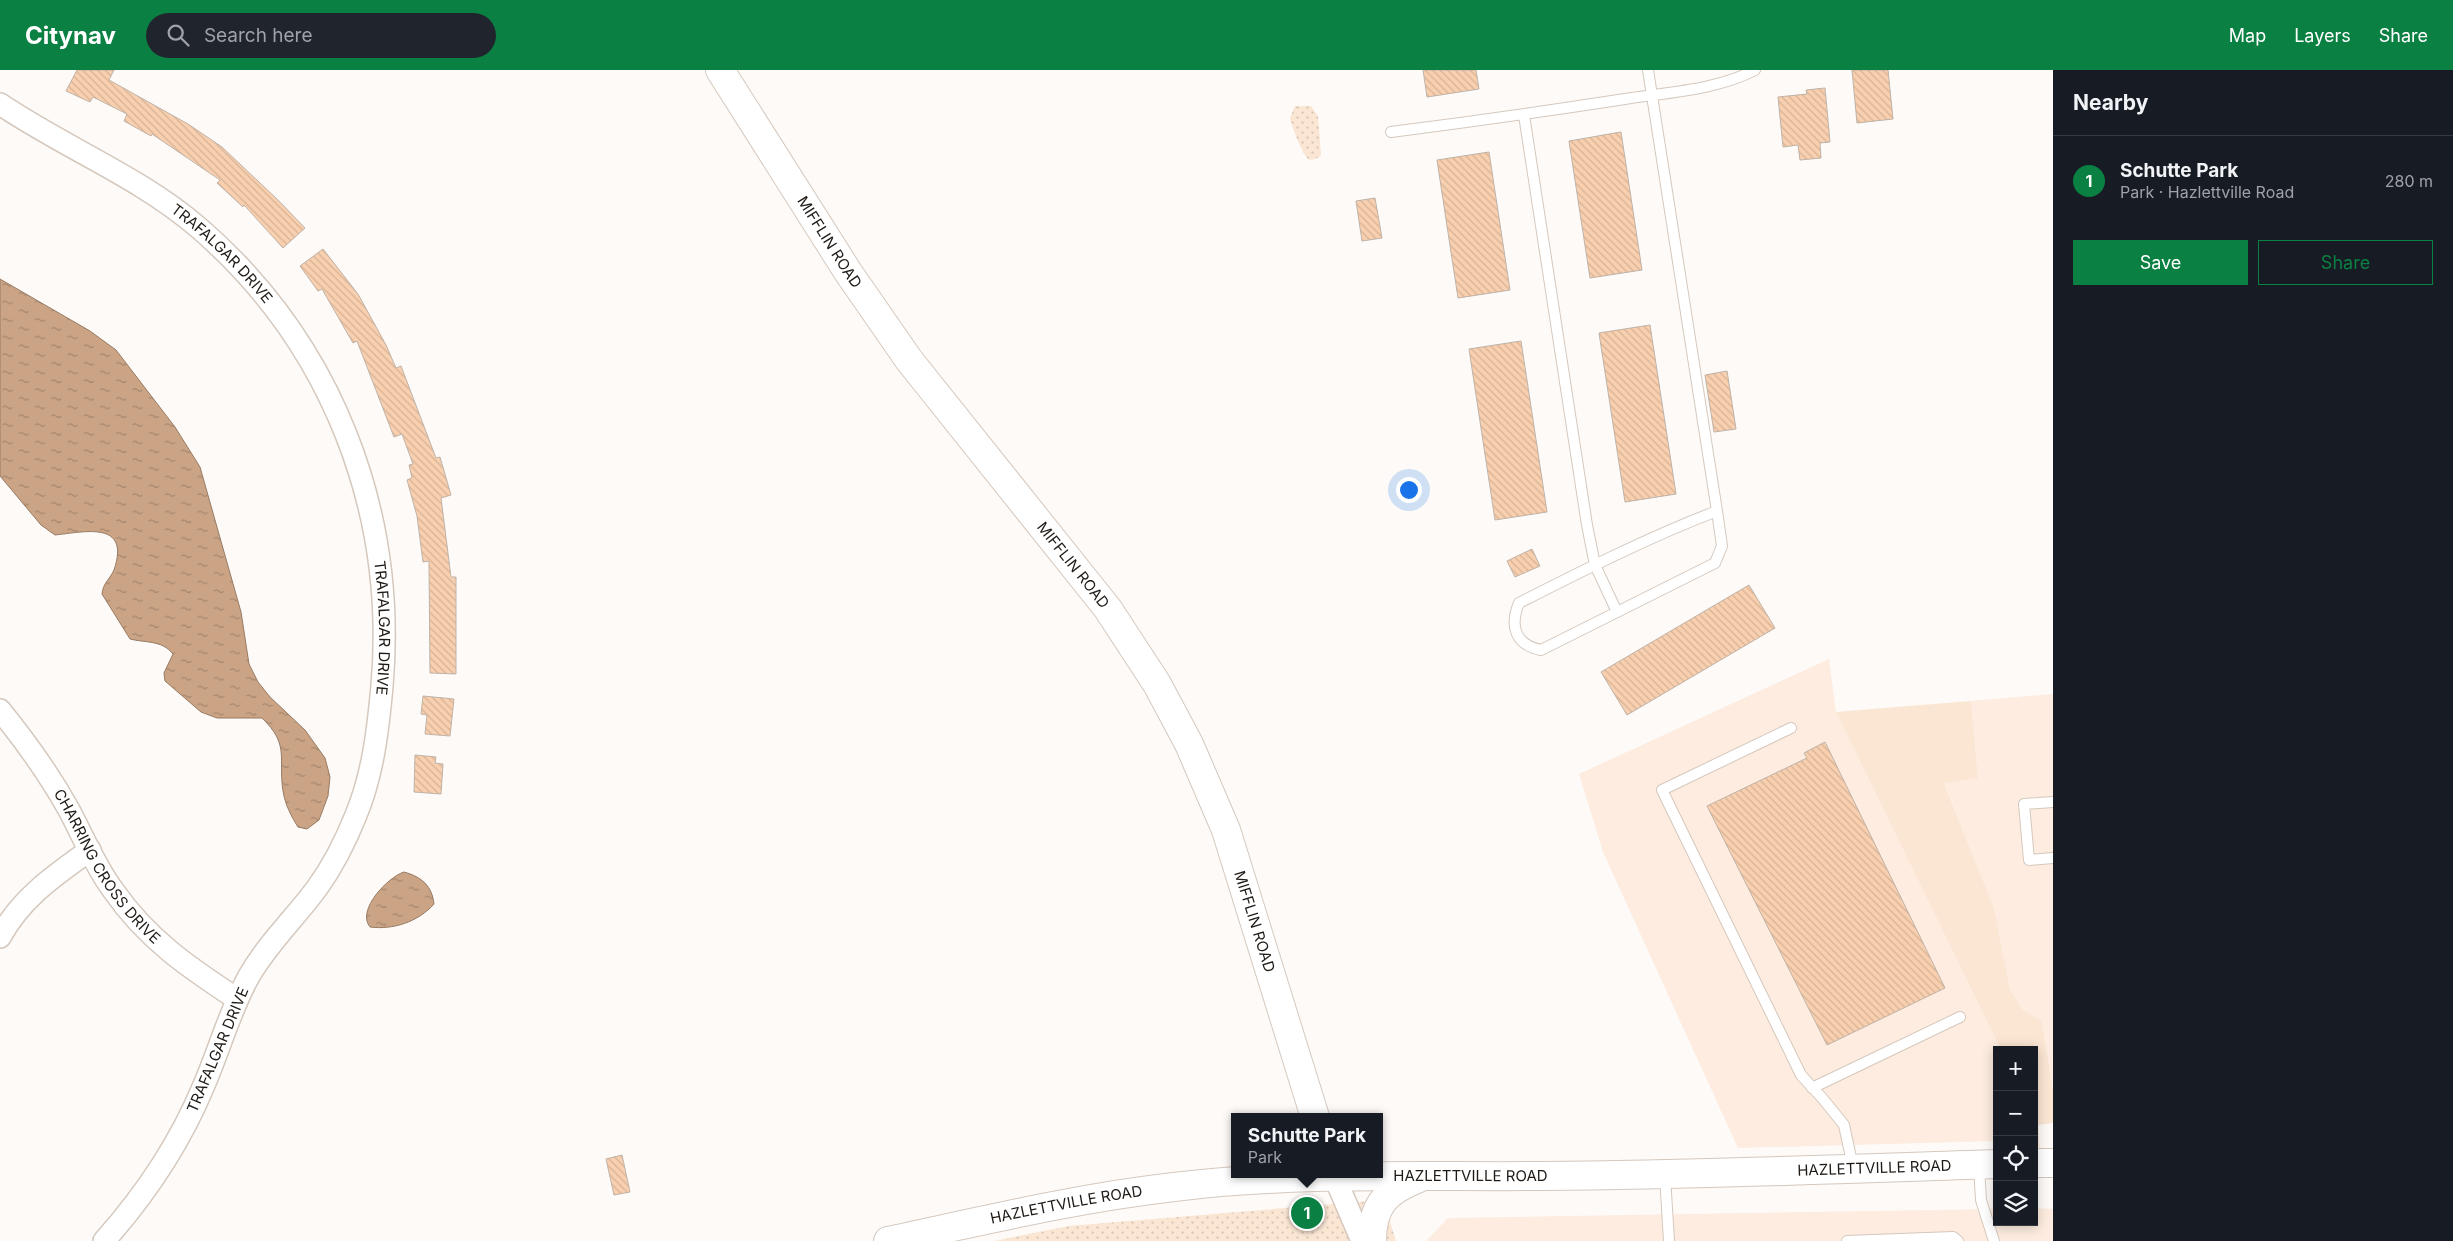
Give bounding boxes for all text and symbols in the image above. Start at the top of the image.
search box [146,13,496,58]
text: Citynav [25,21,116,50]
icon: search [164,21,192,49]
text: Search here [204,24,313,47]
text: Map [2229,25,2266,46]
text: Layers [2294,25,2351,46]
text: Share [2379,25,2428,46]
text: Nearby [2073,90,2148,115]
text: Schutte Park [2120,159,2238,182]
text: 1 [2086,171,2092,191]
text: 280 m [2385,171,2433,191]
text: Park · Hazlettville Road [2120,182,2294,202]
street label: MIFFLIN ROAD [793,193,866,291]
street label: TRAFALGAR DRIVE [168,199,277,307]
button: Save [2073,240,2248,285]
button: Share [2258,240,2433,285]
your location [1396,477,1422,503]
street label: MIFFLIN ROAD [1033,518,1114,612]
street label: TRAFALGAR DRIVE [370,560,394,696]
street label: CHARRING CROSS DRIVE [50,785,165,948]
street label: MIFFLIN ROAD [1230,868,1280,974]
street label: TRAFALGAR DRIVE [183,984,253,1115]
map controls [1993,1046,2038,1226]
button: + [1993,1046,2038,1091]
button: − [1993,1091,2038,1136]
popup [1231,1113,1383,1178]
text: Schutte Park [1248,1124,1366,1147]
button: locate [1993,1136,2038,1181]
text: Park [1248,1147,1282,1167]
street label: HAZLETTVILLE ROAD [1797,1156,1952,1180]
street label: HAZLETTVILLE ROAD [1393,1166,1548,1185]
street label: HAZLETTVILLE ROAD [988,1181,1143,1228]
button: layers [1993,1181,2038,1226]
pin: 1 [1291,1194,1323,1232]

